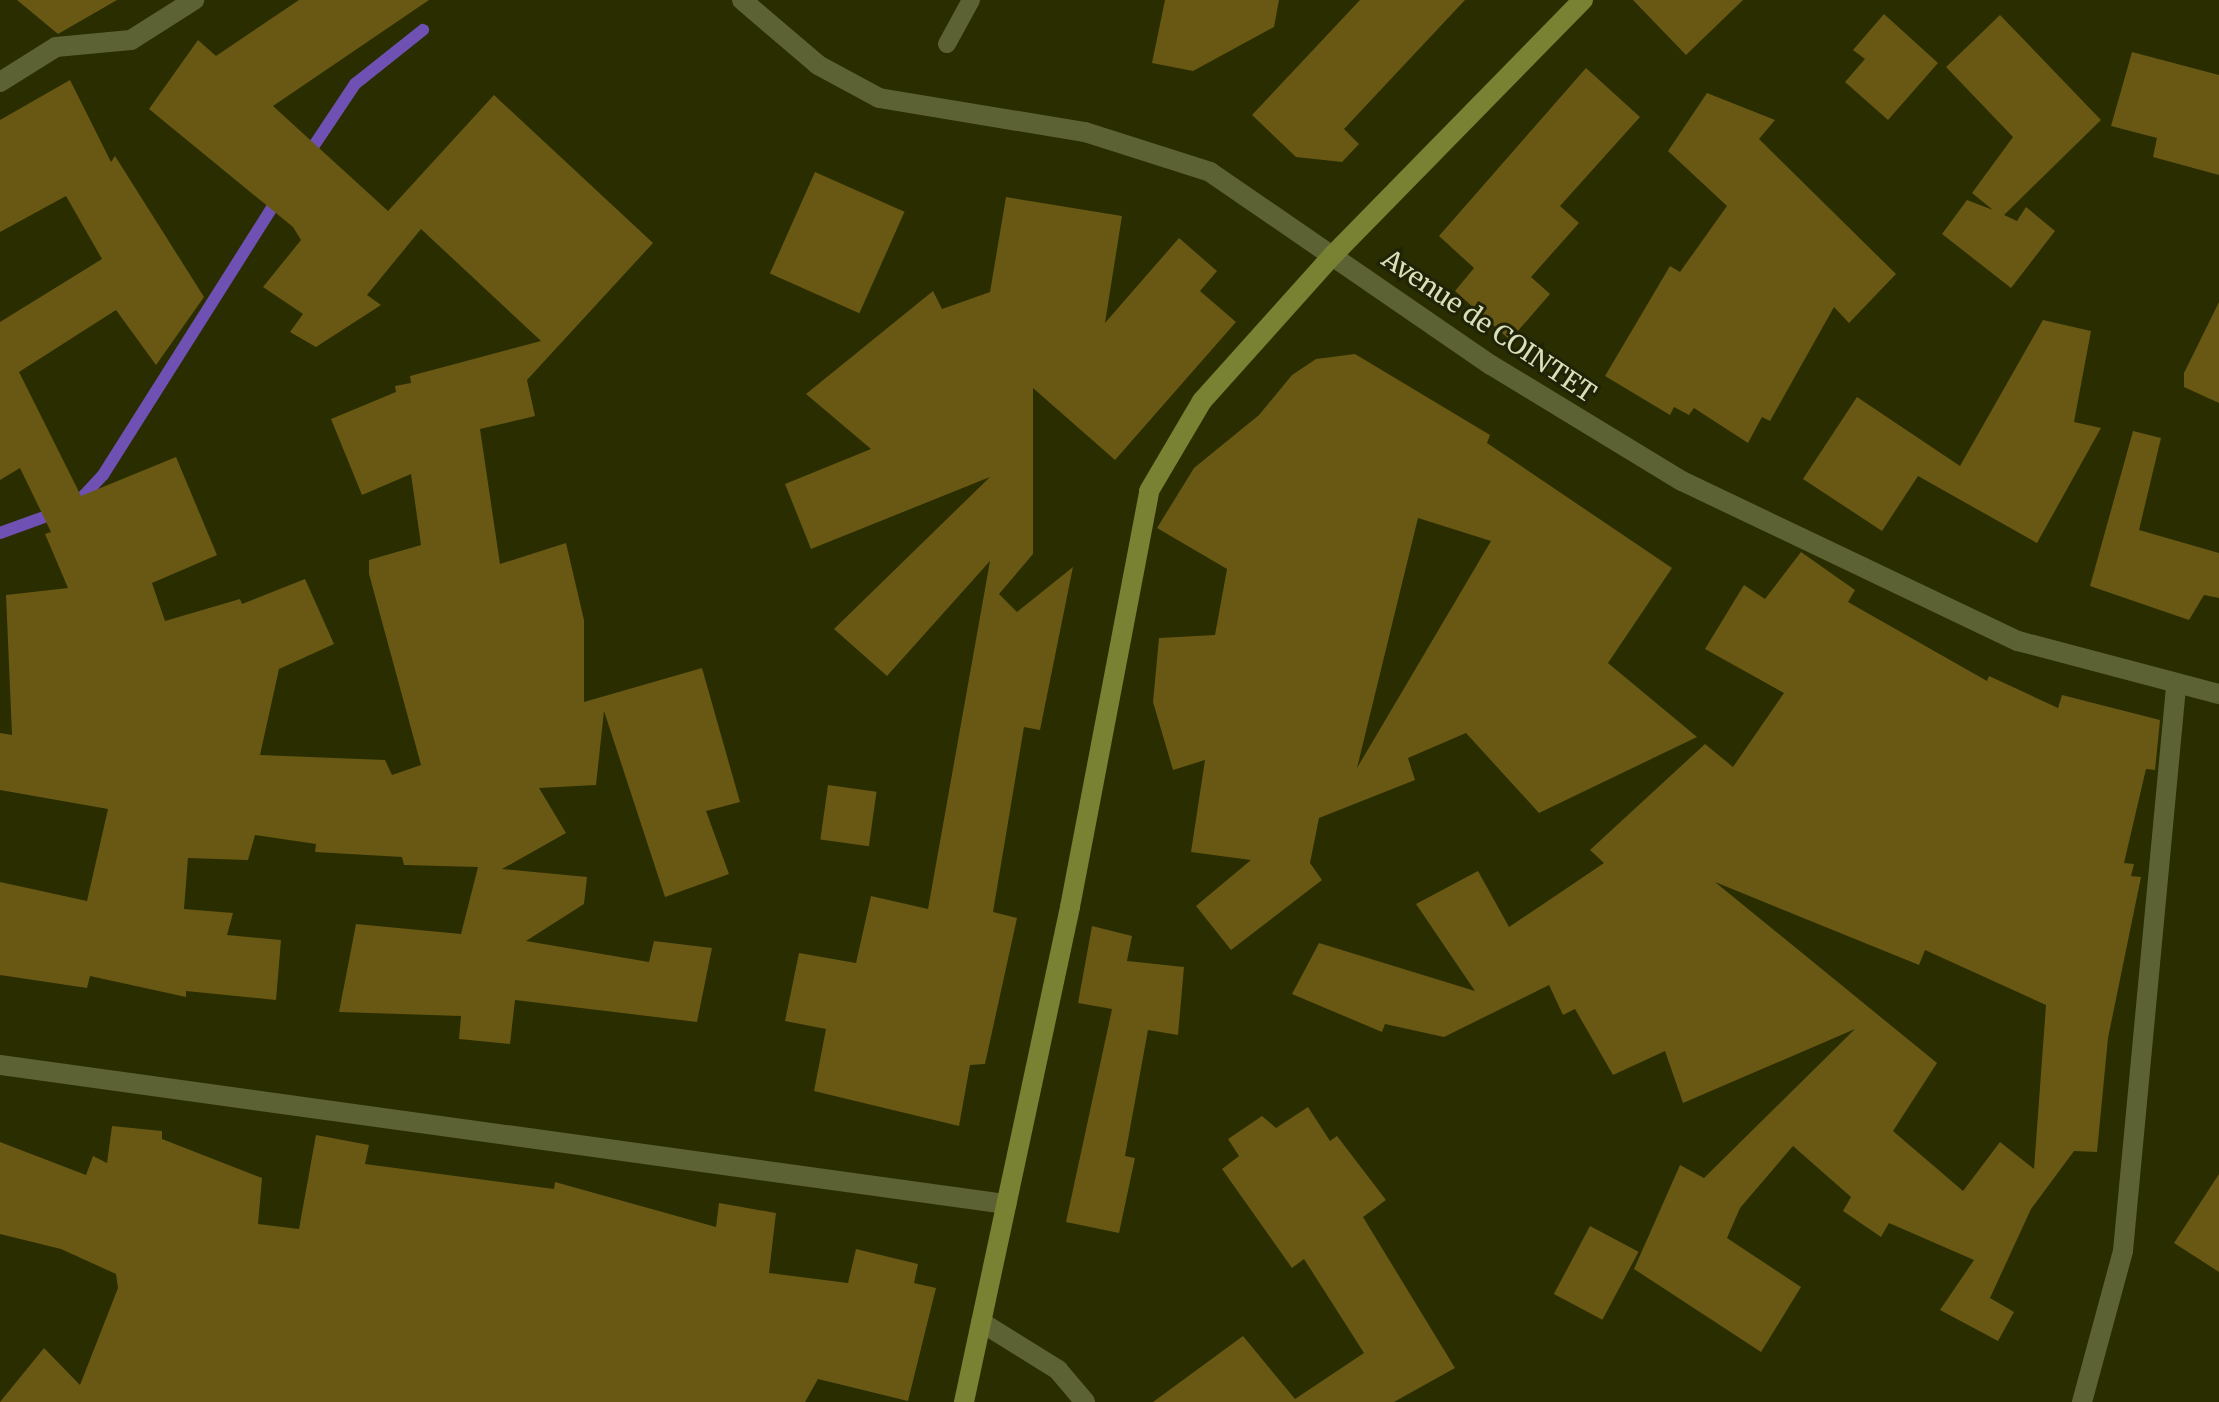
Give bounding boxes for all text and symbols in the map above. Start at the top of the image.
street label: Avenue de COINTET [1376,243,1602,409]

